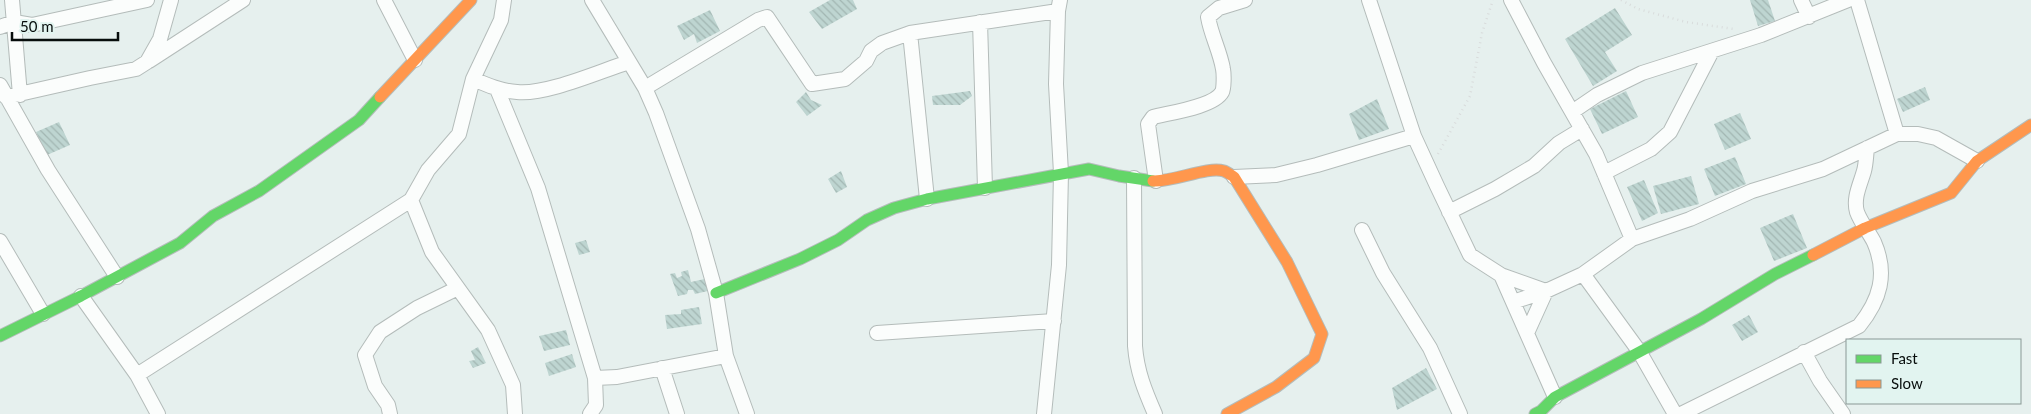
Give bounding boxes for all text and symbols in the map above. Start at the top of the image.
scale bar [12,10,119,42]
text: 50 m [20,17,54,35]
legend [1846,339,2021,404]
text: Fast [1891,349,1918,367]
text: Slow [1891,374,1923,392]

